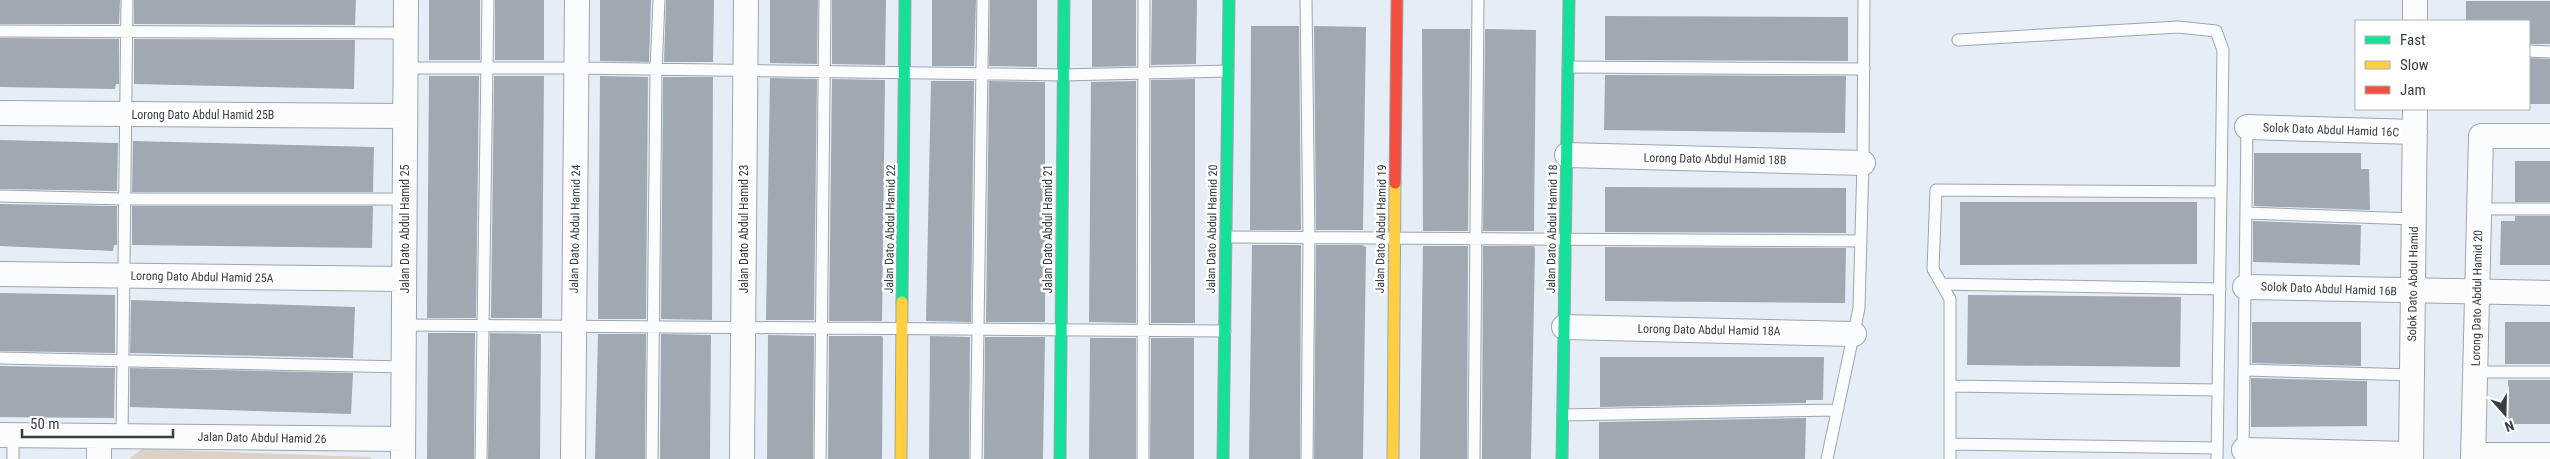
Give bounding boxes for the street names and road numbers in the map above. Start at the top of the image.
street label: Lorong Dato Abdul Hamid 25B [132,108,274,122]
street label: Solok Dato Abdul Hamid 16C [2263,121,2400,139]
street label: Lorong Dato Abdul Hamid 18B [1643,151,1787,167]
street label: Jalan Dato Abdul Hamid 25 [398,164,412,294]
street label: Jalan Dato Abdul Hamid 24 [567,164,583,294]
street label: Jalan Dato Abdul Hamid 23 [737,164,751,294]
street label: Jalan Dato Abdul Hamid 22 [882,164,898,294]
street label: Jalan Dato Abdul Hamid 21 [1041,164,1055,294]
street label: Jalan Dato Abdul Hamid 20 [1204,164,1220,294]
street label: Jalan Dato Abdul Hamid 19 [1373,164,1389,294]
street label: Jalan Dato Abdul Hamid 18 [1544,164,1560,294]
street label: Solok Dato Abdul Hamid [2405,226,2421,342]
street label: Lorong Dato Abdul Hamid 20 [2469,230,2485,366]
street label: Lorong Dato Abdul Hamid 25A [130,269,274,285]
street label: Solok Dato Abdul Hamid 16B [2261,280,2397,298]
street label: Lorong Dato Abdul Hamid 18A [1637,322,1781,338]
street label: Jalan Dato Abdul Hamid 26 [197,430,327,446]

